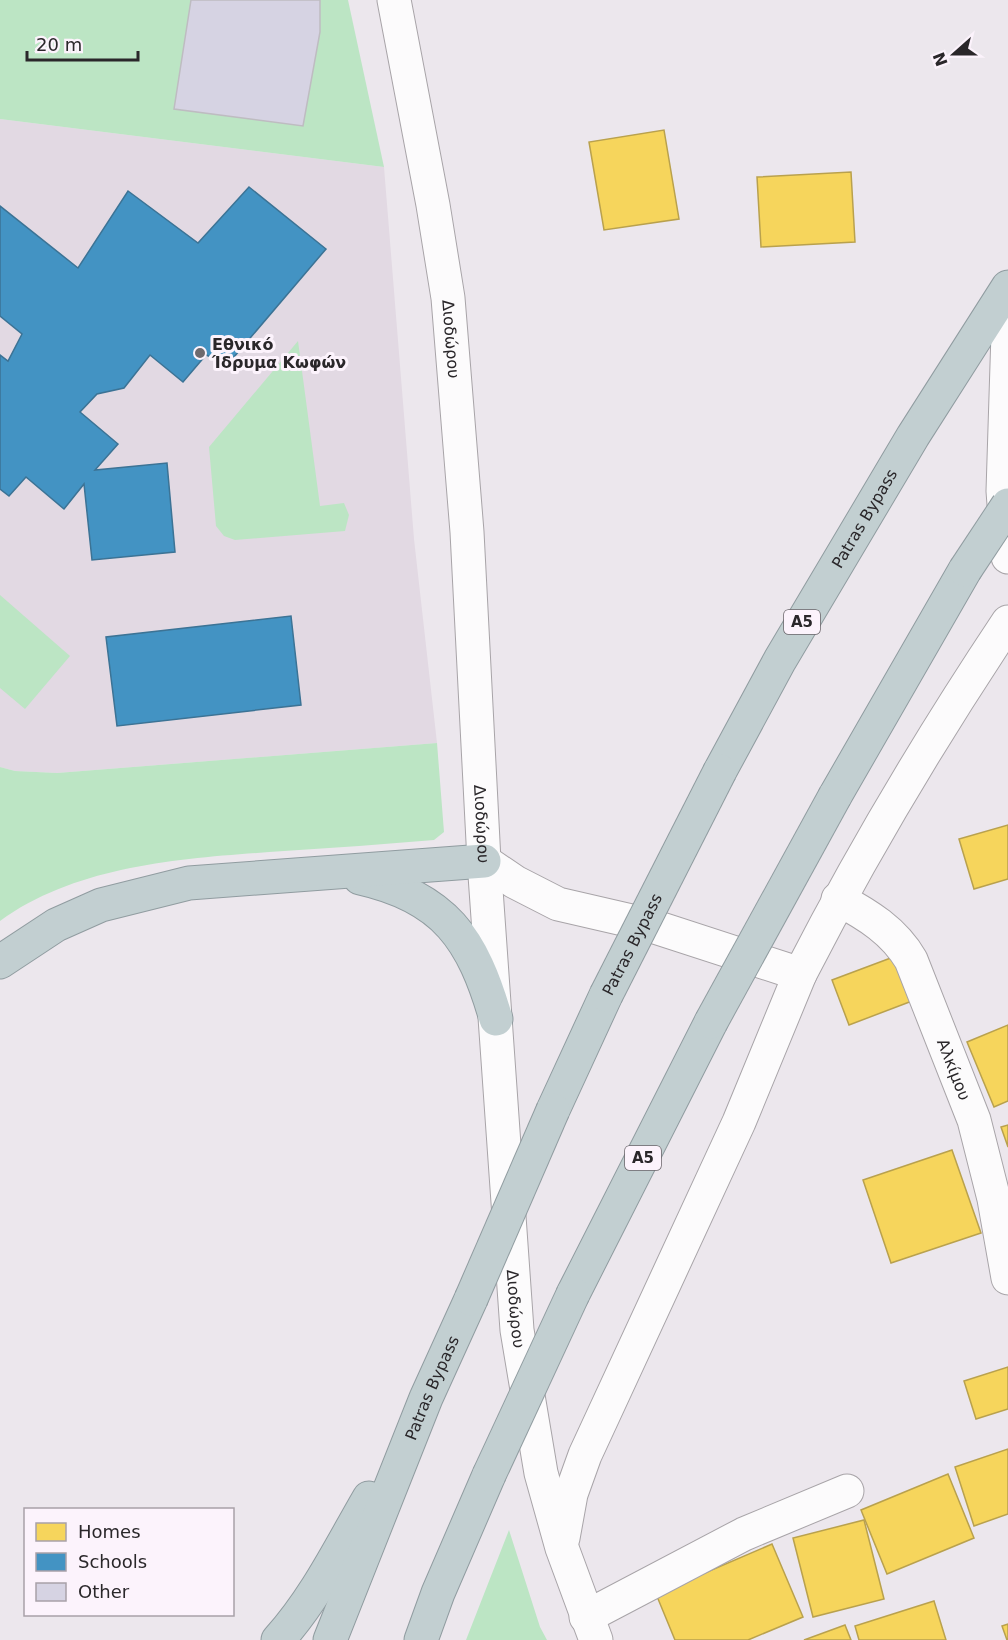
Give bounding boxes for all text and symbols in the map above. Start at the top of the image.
scale bar [27,24,138,62]
north arrow [924,24,984,84]
text: 20 m [36,34,82,55]
text: N [929,50,952,69]
street label: Διοδώρου [438,299,463,379]
place label: Εθνικό Ίδρυμα Κωφών [211,335,346,372]
marker: Εθνικό Ίδρυμα Κωφών [193,346,207,360]
street label: Patras Bypass [828,466,901,572]
road number: Α5 [784,610,820,634]
street label: Διοδώρου [470,784,493,864]
street label: Patras Bypass [598,890,666,999]
street label: Αλκίμου [933,1036,974,1103]
road number: Α5 [625,1146,661,1170]
street label: Διοδώρου [503,1269,529,1349]
street label: Patras Bypass [401,1333,463,1443]
legend [24,1508,234,1616]
text: Homes [78,1521,141,1542]
text: Schools [78,1551,147,1572]
text: Other [78,1581,130,1602]

